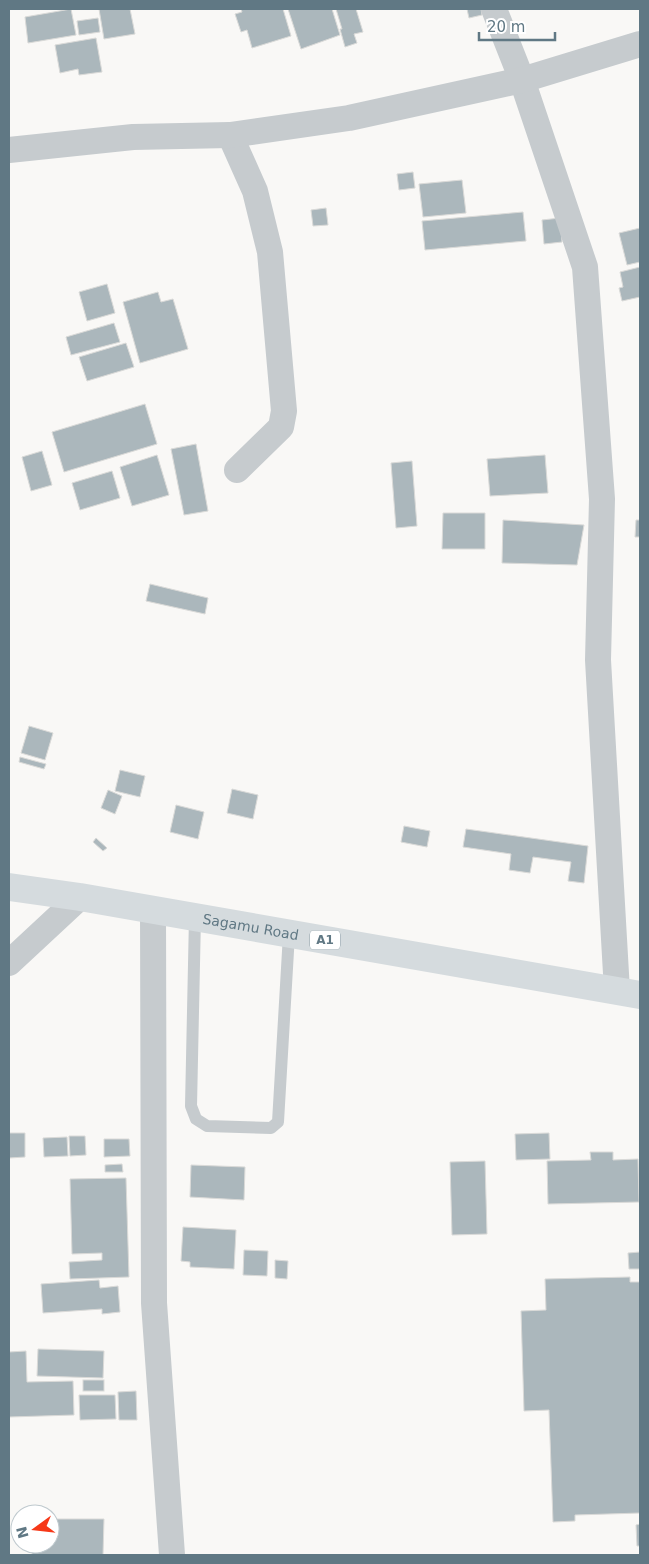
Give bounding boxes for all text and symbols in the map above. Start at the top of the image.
scale bar [479,10,555,42]
text: 20 m [487,18,525,36]
street label: Sagamu Road [201,911,300,943]
road number: A1 [310,930,340,950]
north arrow [10,1504,60,1554]
text: N [13,1525,32,1540]

